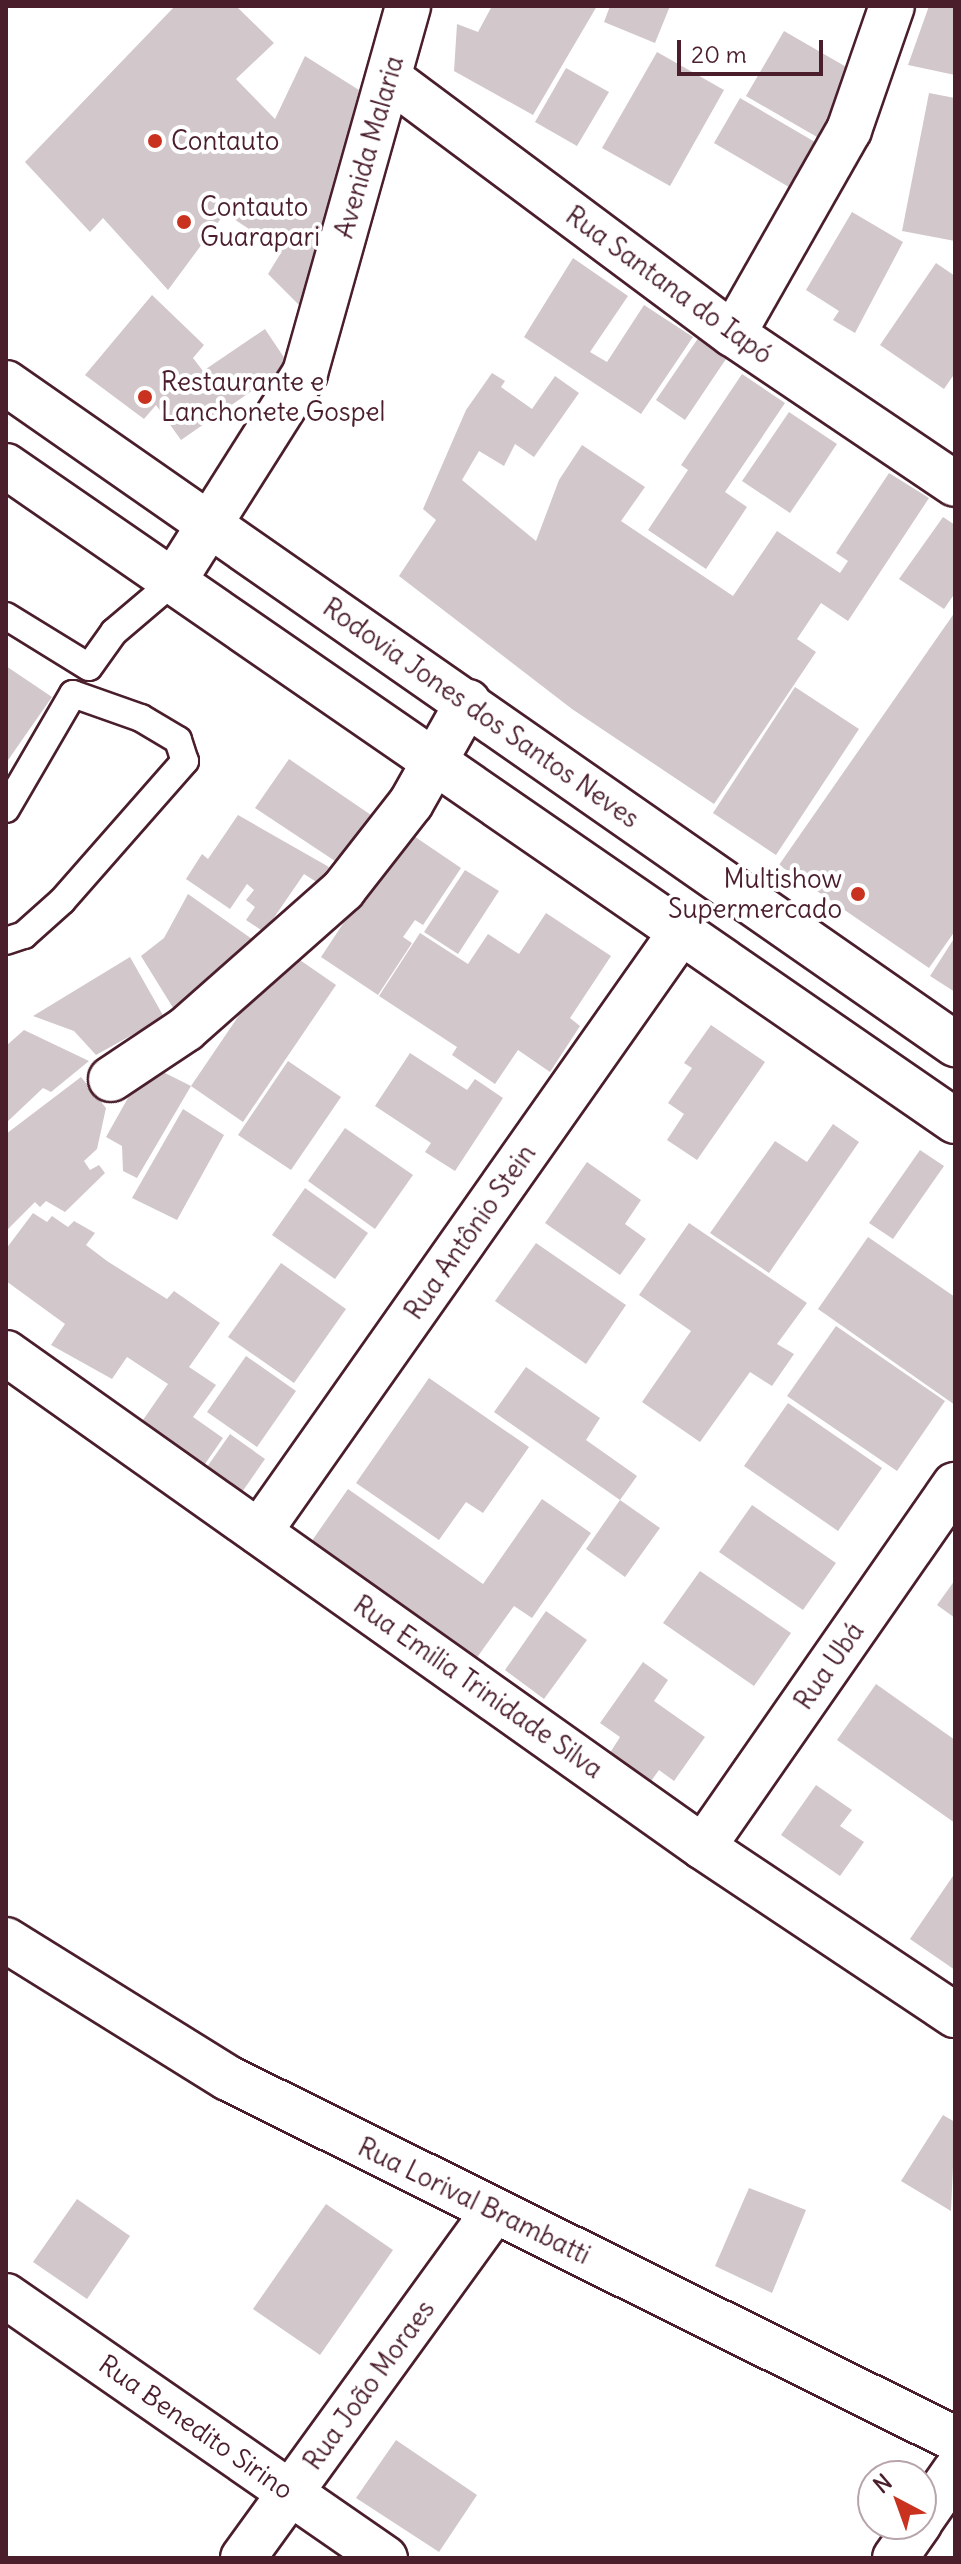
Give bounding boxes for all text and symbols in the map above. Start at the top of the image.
scale bar [681,24,827,74]
text: 20 m [691,39,747,69]
street label: Avenida Malaria [328,52,410,242]
place label: Contauto [171,125,279,157]
marker: Contauto [146,132,164,150]
place label: Contauto Guarapari [200,191,320,252]
street label: Rua Santana do Iapó [560,200,778,370]
marker: Contauto Guarapari [175,213,193,231]
place label: Restaurante e Lanchonete Gospel [161,366,385,428]
marker: Restaurante e Lanchonete Gospel [136,388,154,406]
street label: Rodovia Jones dos Santos Neves [317,592,645,834]
place label: Multishow Supermercado [668,863,842,924]
marker: Multishow Supermercado [849,885,867,903]
street label: Rua Antônio Stein [398,1138,542,1326]
street label: Rua Emilia Trinidade Silva [347,1589,609,1785]
street label: Rua Ubá [788,1616,870,1716]
street label: Rua Lorival Brambatti [353,2131,595,2271]
street label: Rua João Moraes [297,2294,441,2476]
street label: Rua Benedito Sirino [93,2348,299,2506]
north arrow [857,2460,937,2540]
text: N [868,2468,897,2499]

